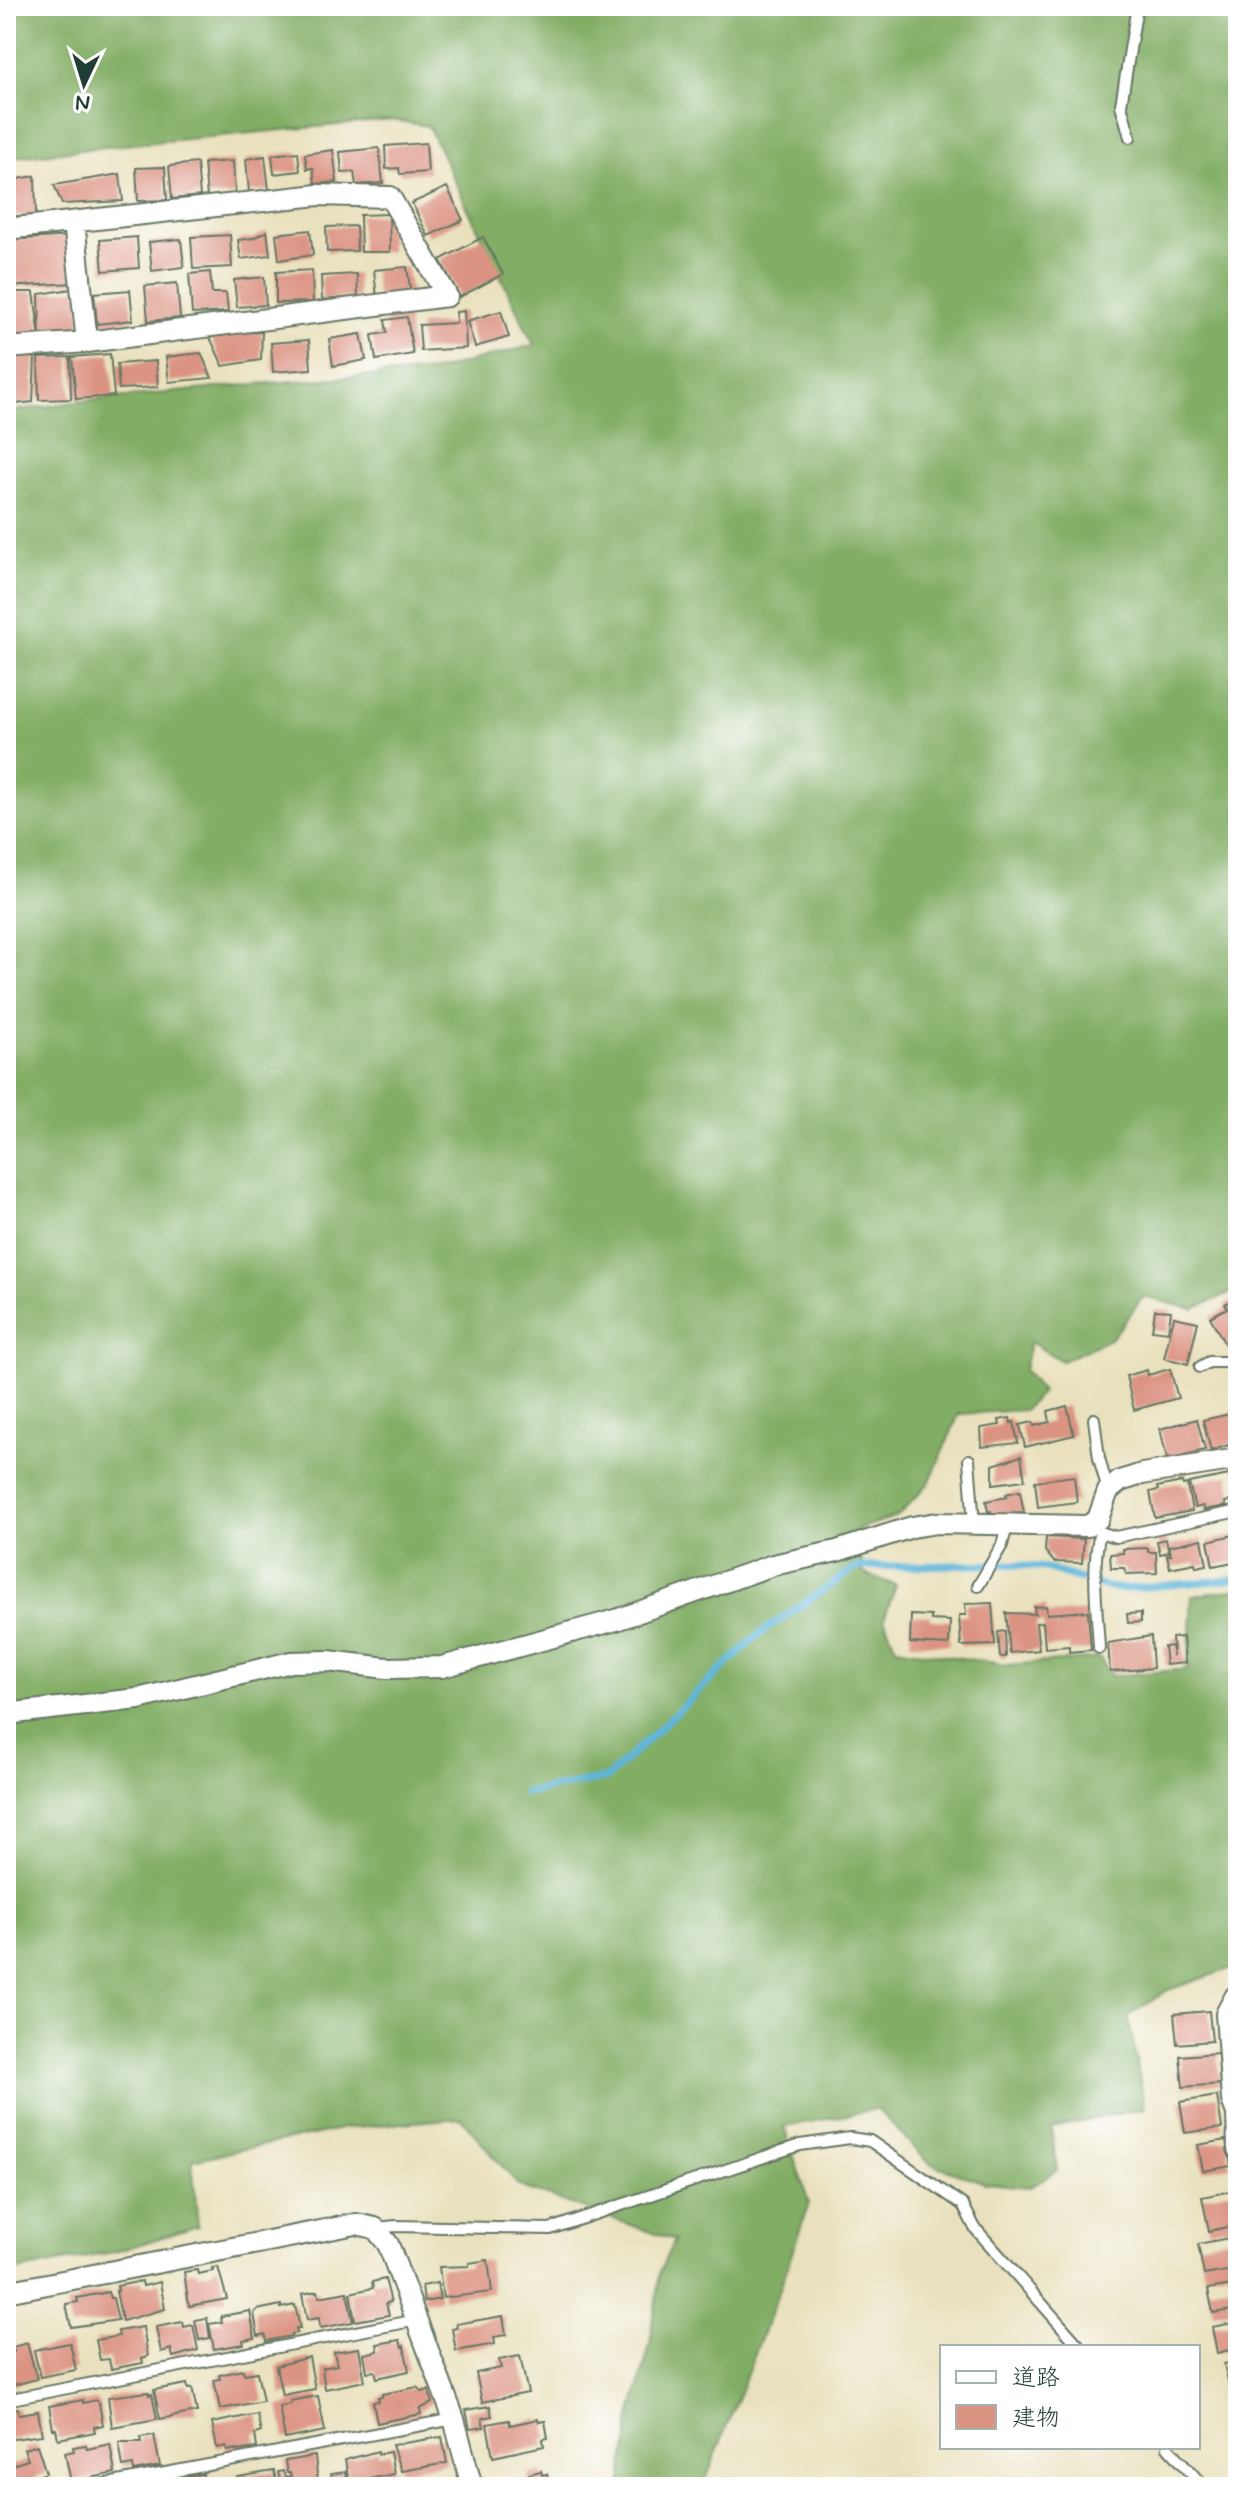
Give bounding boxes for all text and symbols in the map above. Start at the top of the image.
north arrow [44,44,124,124]
text: N [74,87,91,116]
legend [940,2345,1200,2449]
text: 道路 [1012,2363,1060,2394]
text: 建物 [1012,2403,1060,2434]

